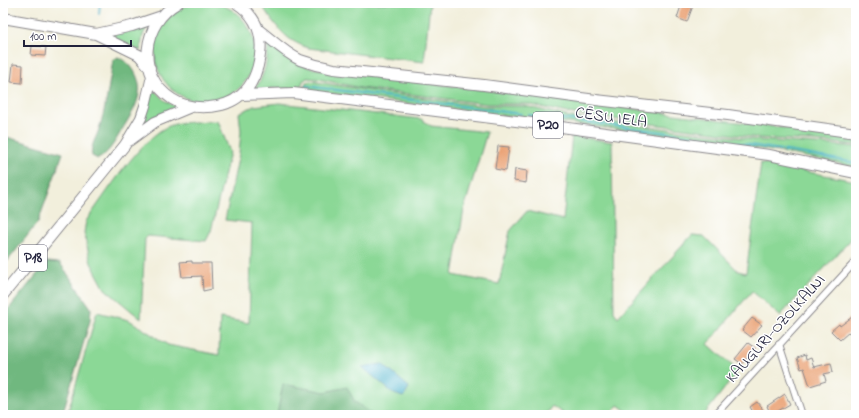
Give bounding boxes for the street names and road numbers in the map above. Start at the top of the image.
street label: CĒSU IELA [574,101,649,135]
road number: P20 [533,112,563,138]
road number: P18 [19,245,47,271]
street label: KAUGURI-OZOLKALNI [721,269,831,389]

